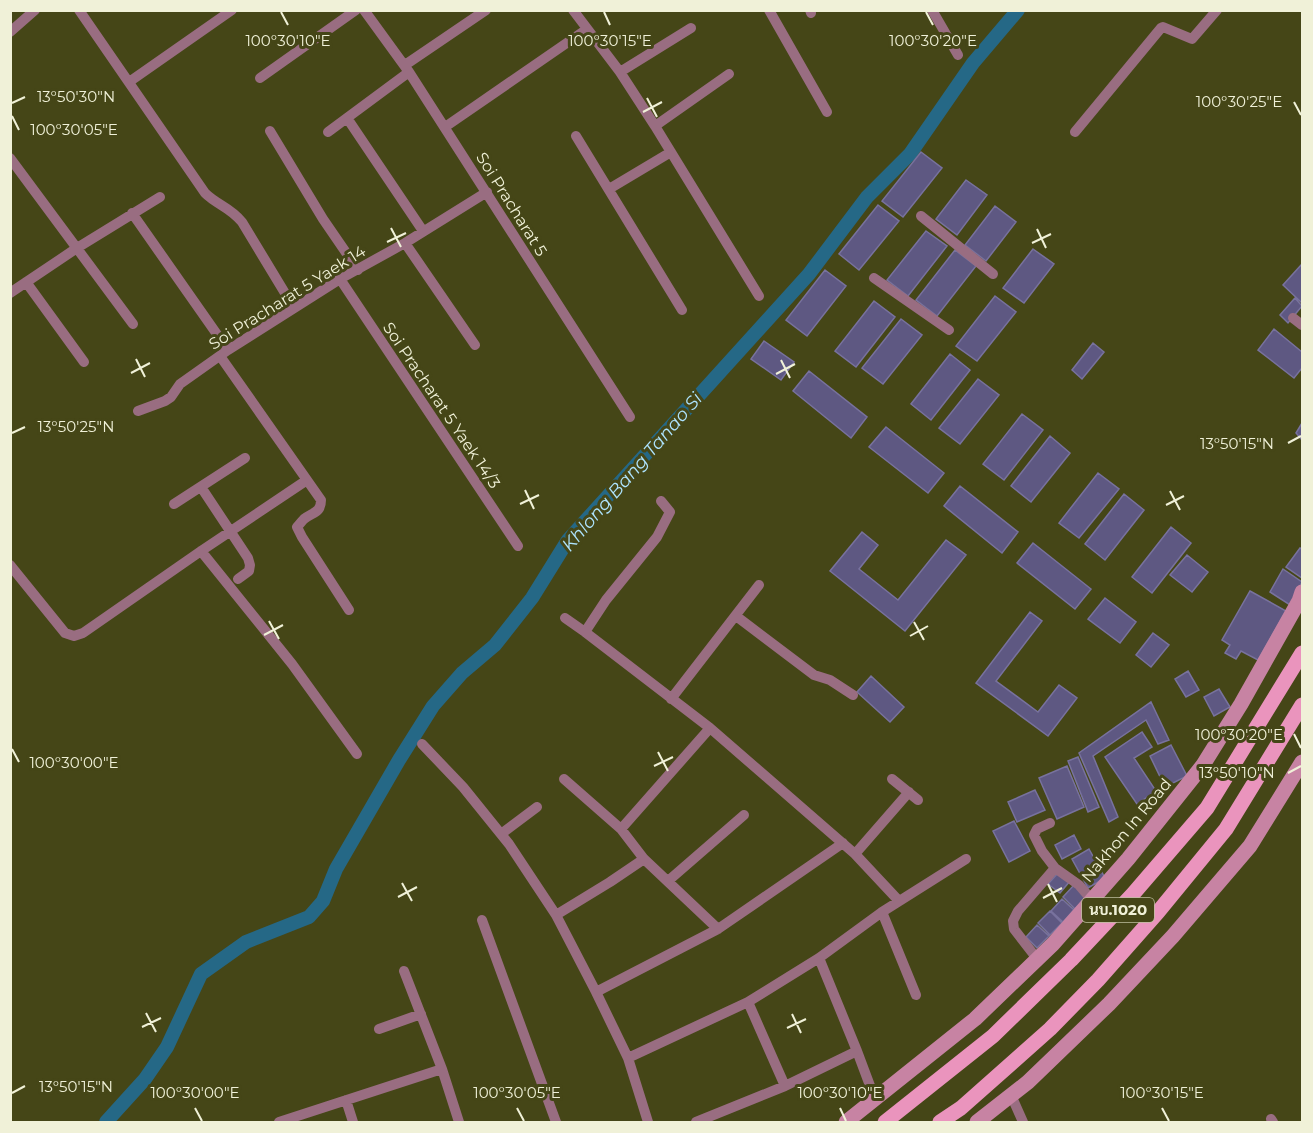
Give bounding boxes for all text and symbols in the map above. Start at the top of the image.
text: 100°30'10"E [245,31,331,50]
text: 100°30'15"E [568,31,652,50]
text: 100°30'20"E [889,31,977,50]
text: 13°50'30"N [37,87,115,106]
text: 100°30'25"E [1196,92,1282,111]
text: 100°30'05"E [30,120,118,139]
street label: Soi Pracharat 5 [472,149,551,260]
street label: Soi Pracharat 5 Yaek 14 [205,241,370,354]
street label: Soi Pracharat 5 Yaek 14/3 [379,319,504,492]
water label: Khlong Bang Tanao Si [557,388,707,556]
text: 13°50'25"N [38,417,114,436]
text: 13°50'15"N [1200,434,1274,453]
text: 100°30'20"E [1195,725,1283,744]
text: 100°30'00"E [29,753,119,772]
text: 13°50'10"N [1199,763,1275,782]
street label: Nakhon In Road [1077,775,1175,886]
road number: นบ.1020 [1082,898,1154,922]
text: 13°50'15"N [39,1077,113,1096]
text: 100°30'00"E [150,1083,240,1102]
text: 100°30'05"E [473,1083,561,1102]
text: 100°30'10"E [797,1083,883,1102]
text: 100°30'15"E [1120,1083,1204,1102]

